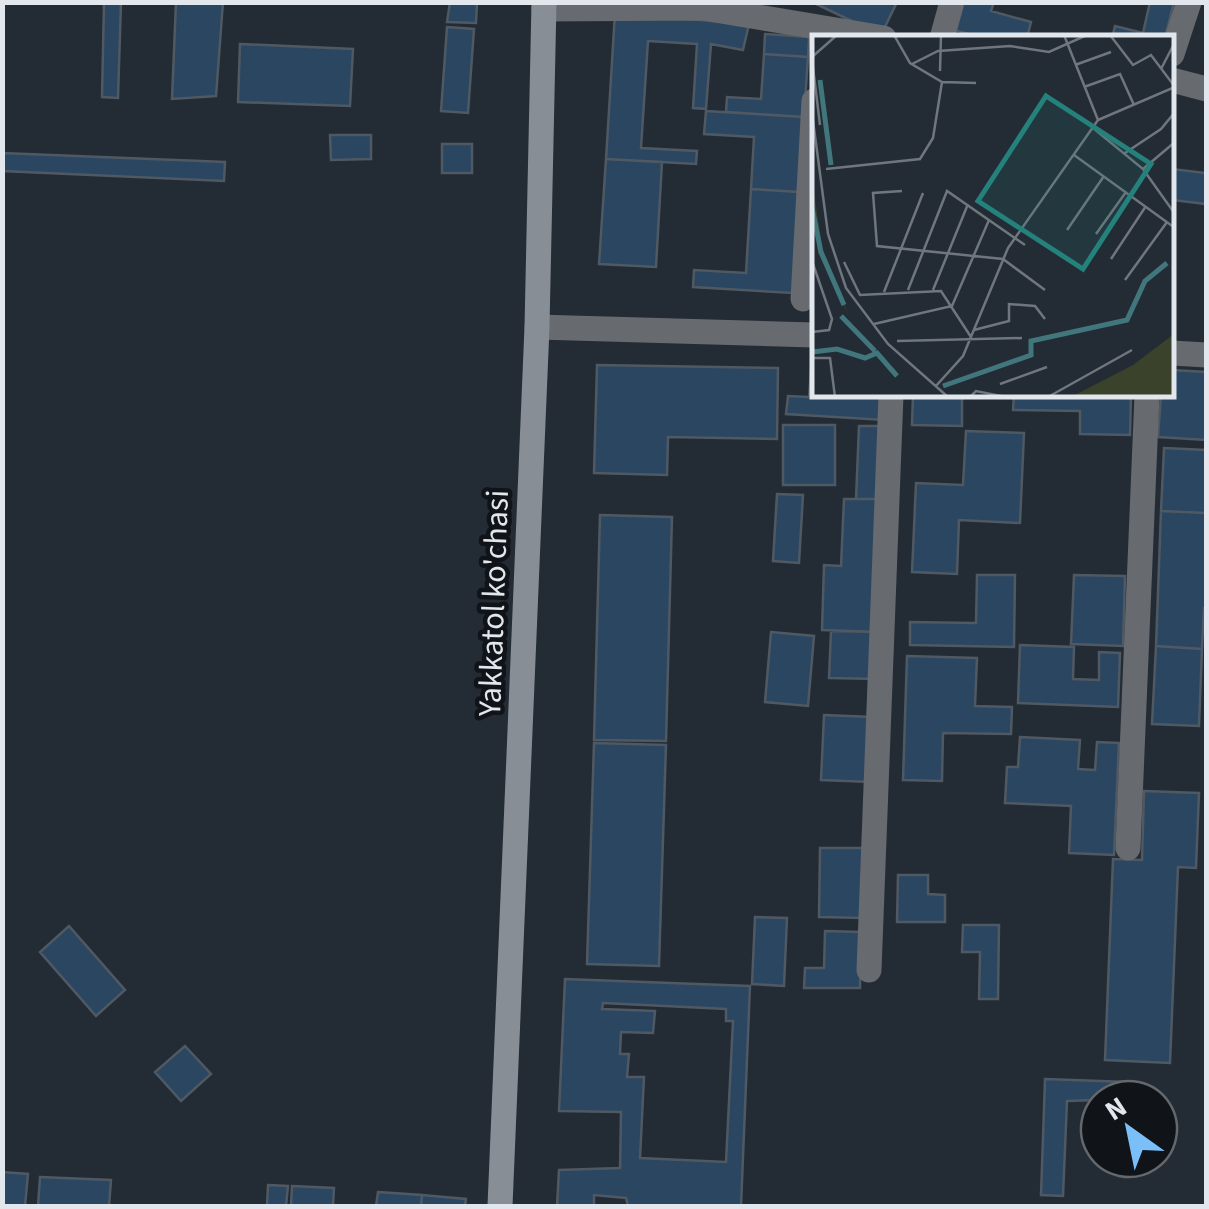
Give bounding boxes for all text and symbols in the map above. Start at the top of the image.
inset map [812,35,1174,398]
street label: Yakkatol ko'chasi [467,489,521,718]
north arrow [1079,1079,1179,1179]
text: N [1097,1087,1135,1131]

